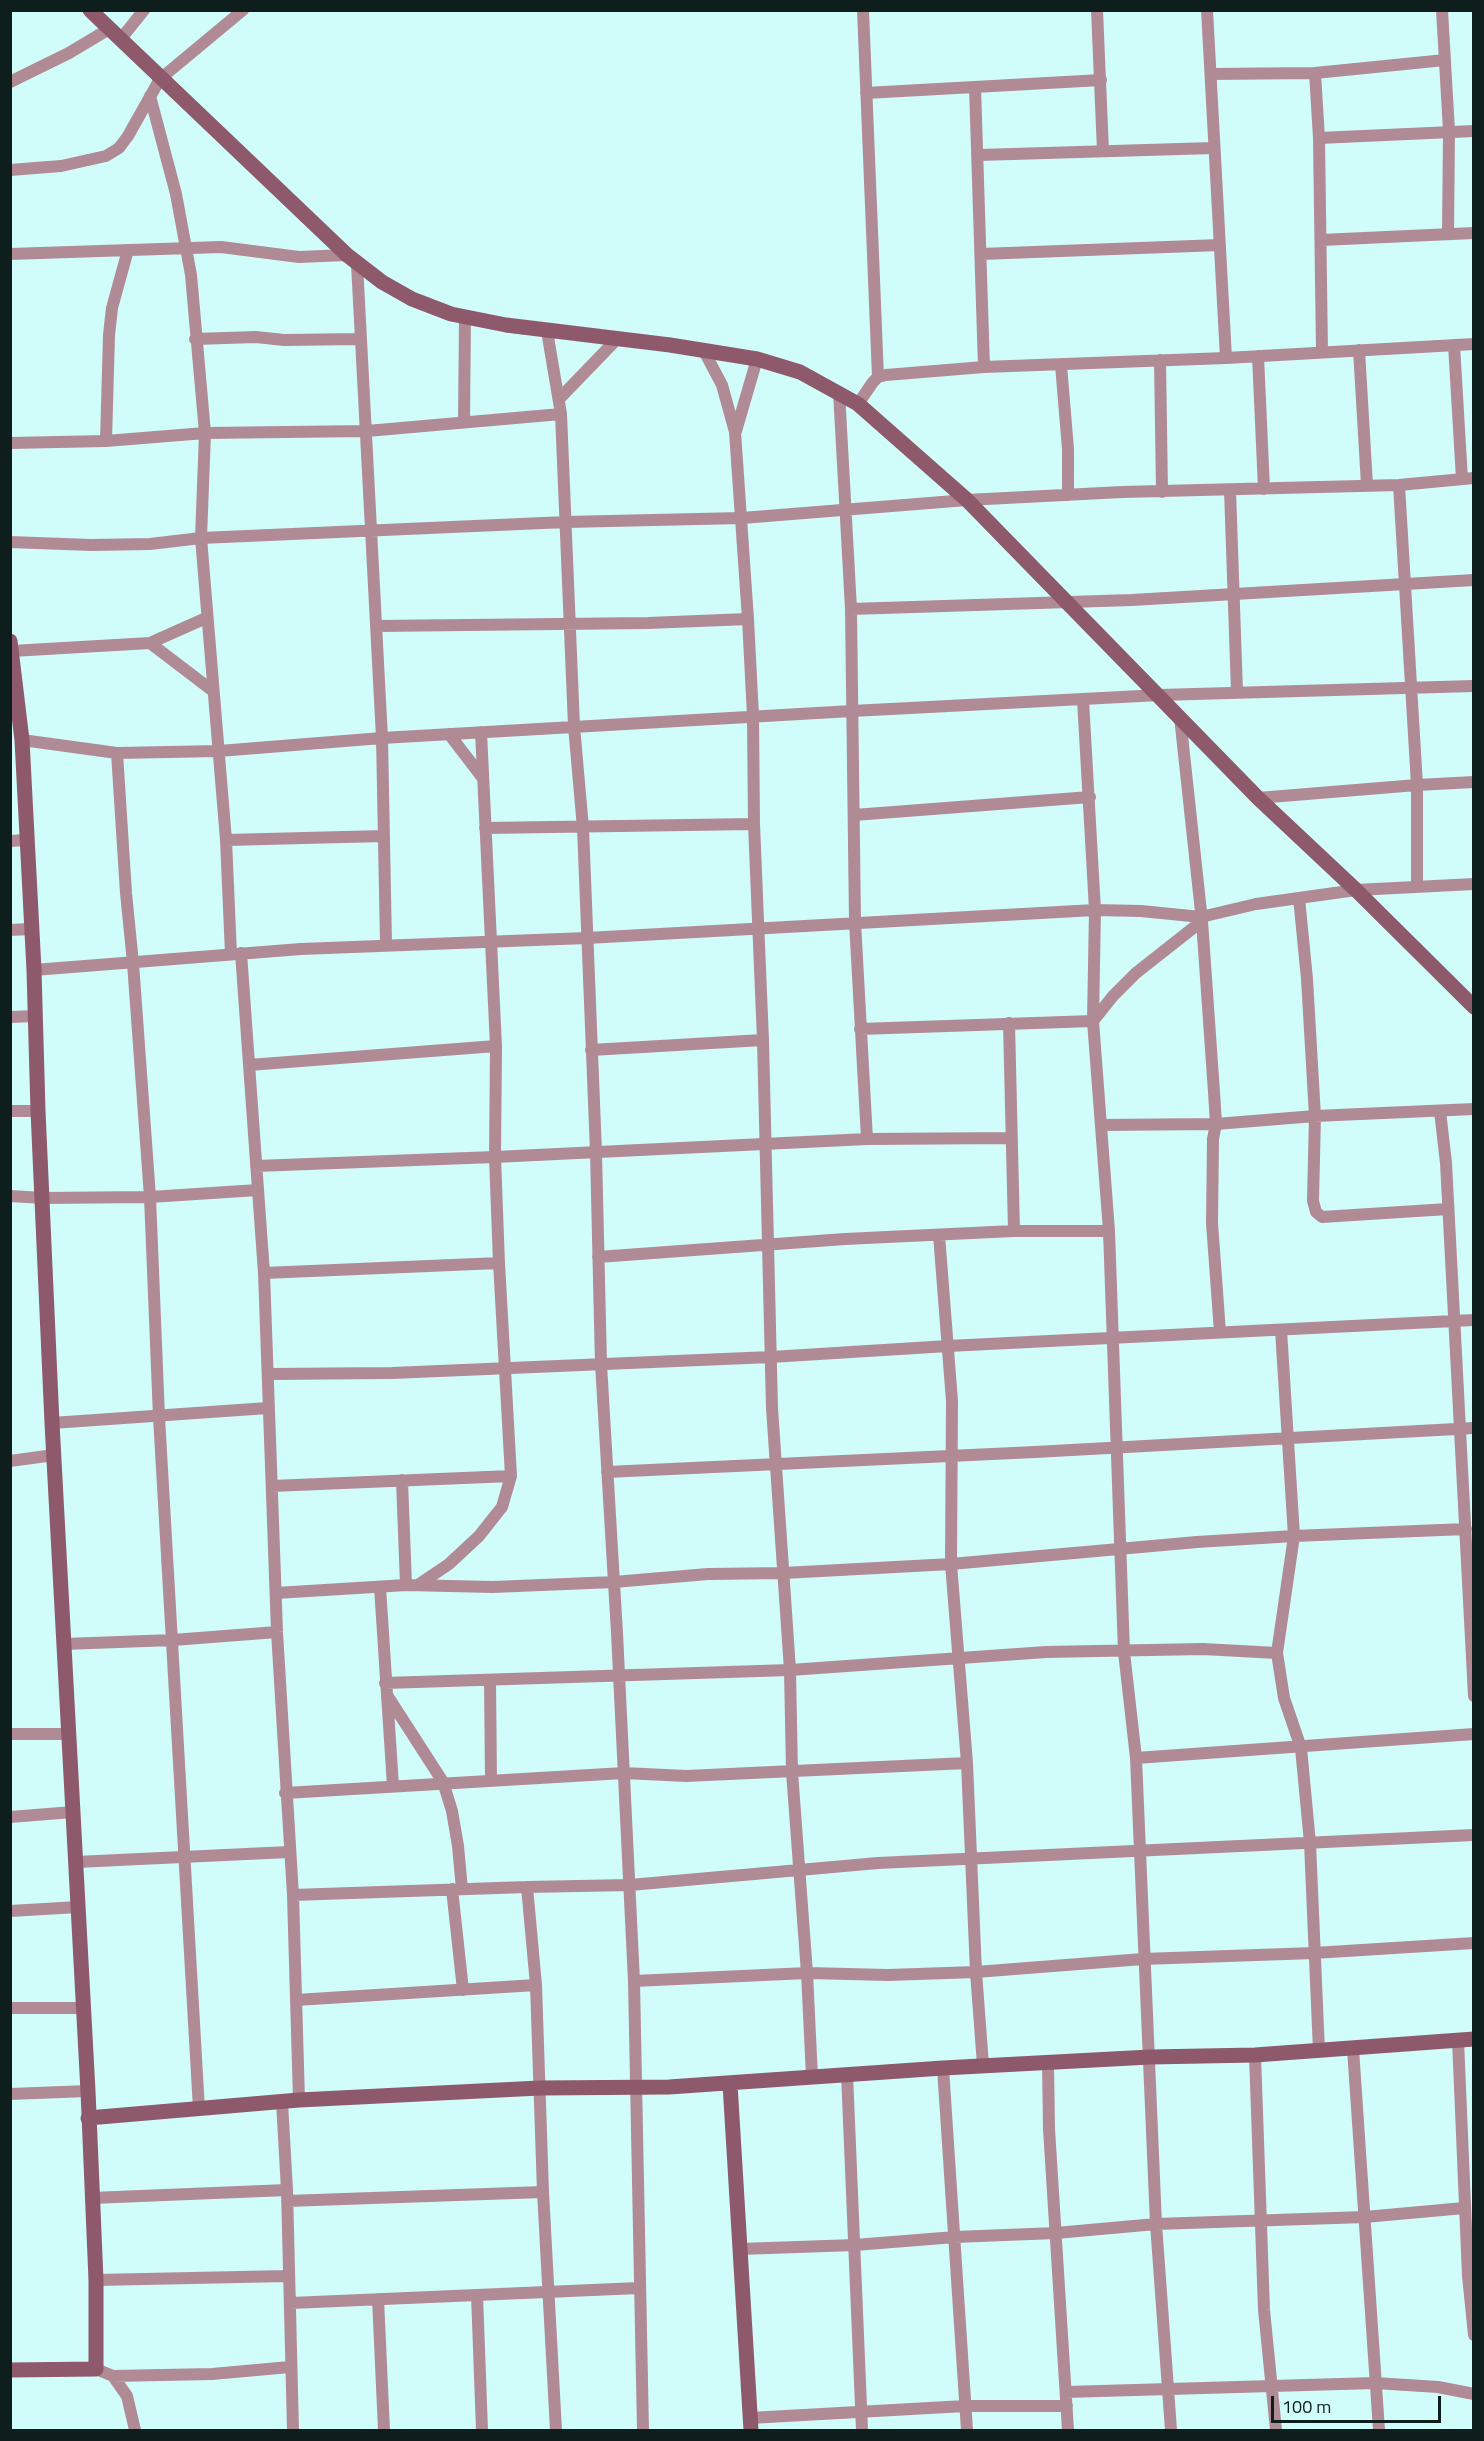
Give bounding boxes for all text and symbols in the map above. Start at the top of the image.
scale bar [1274,2384,1444,2422]
text: 100 m [1282,2393,1331,2420]

